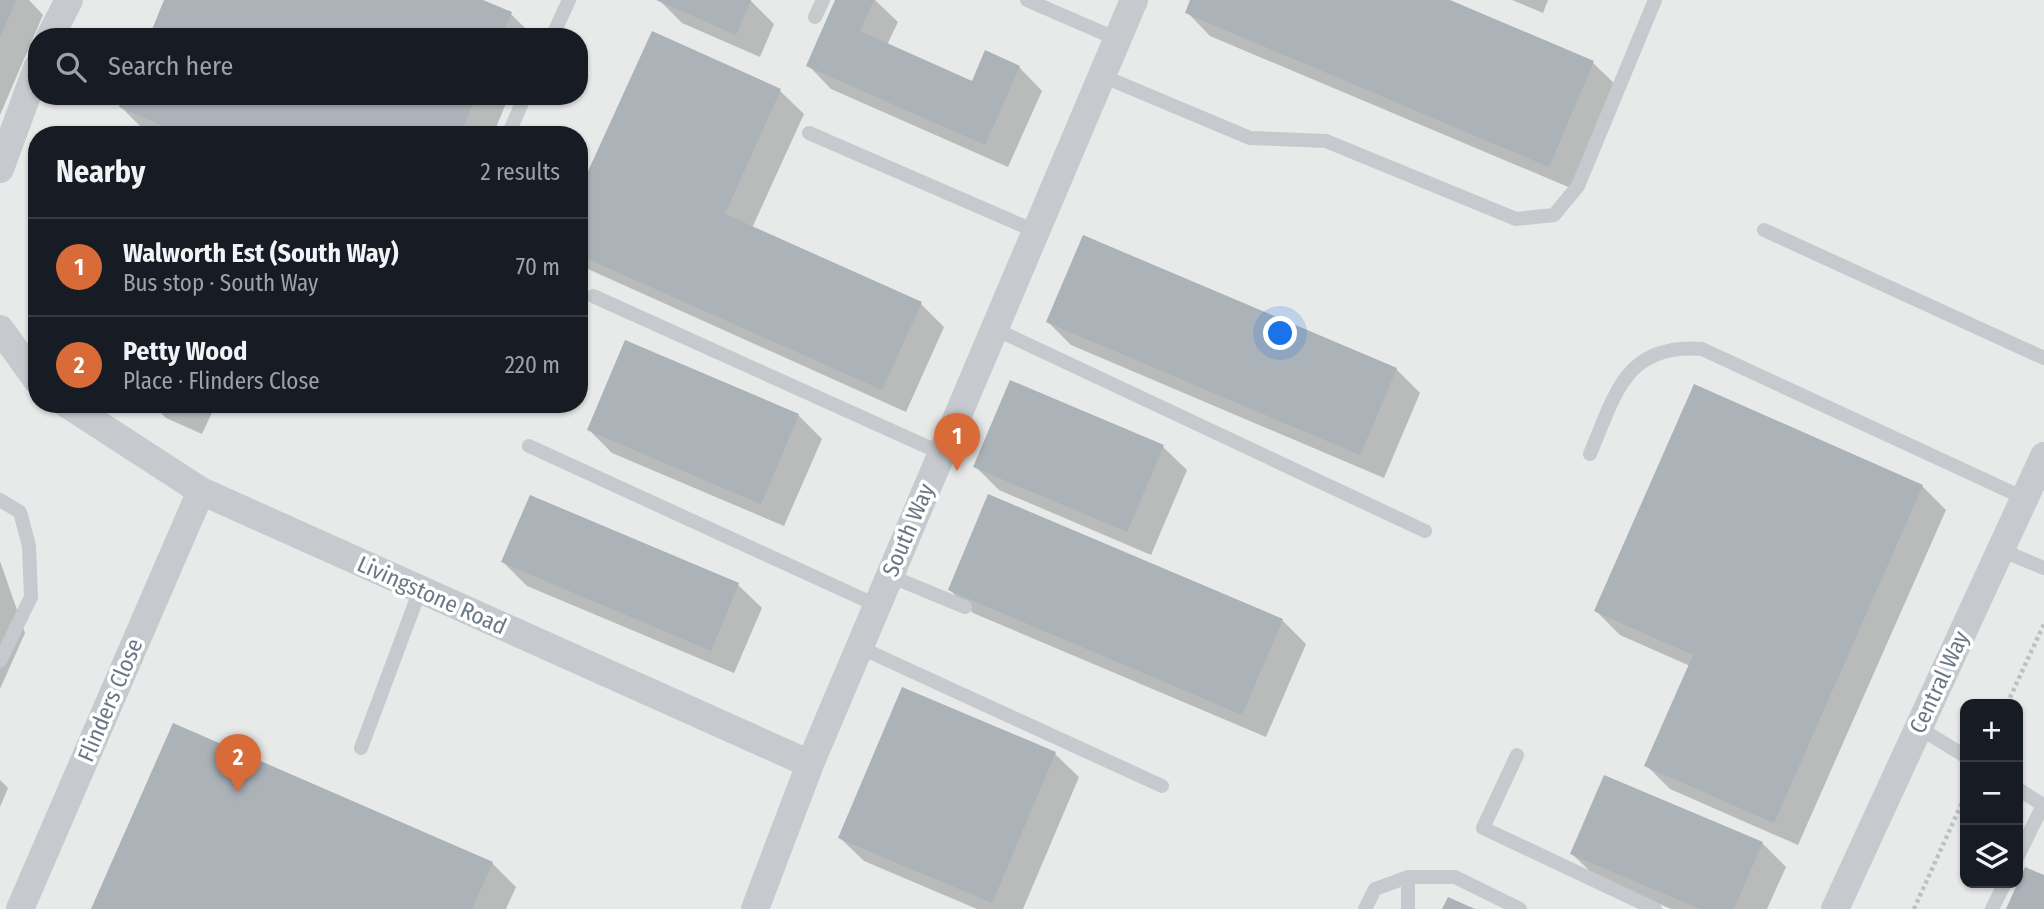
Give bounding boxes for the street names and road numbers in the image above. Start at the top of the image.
street label: South Way [876,479,940,581]
street label: Livingstone Road [353,550,511,640]
street label: Central Way [1903,626,1975,738]
street label: Flinders Close [71,634,149,766]

